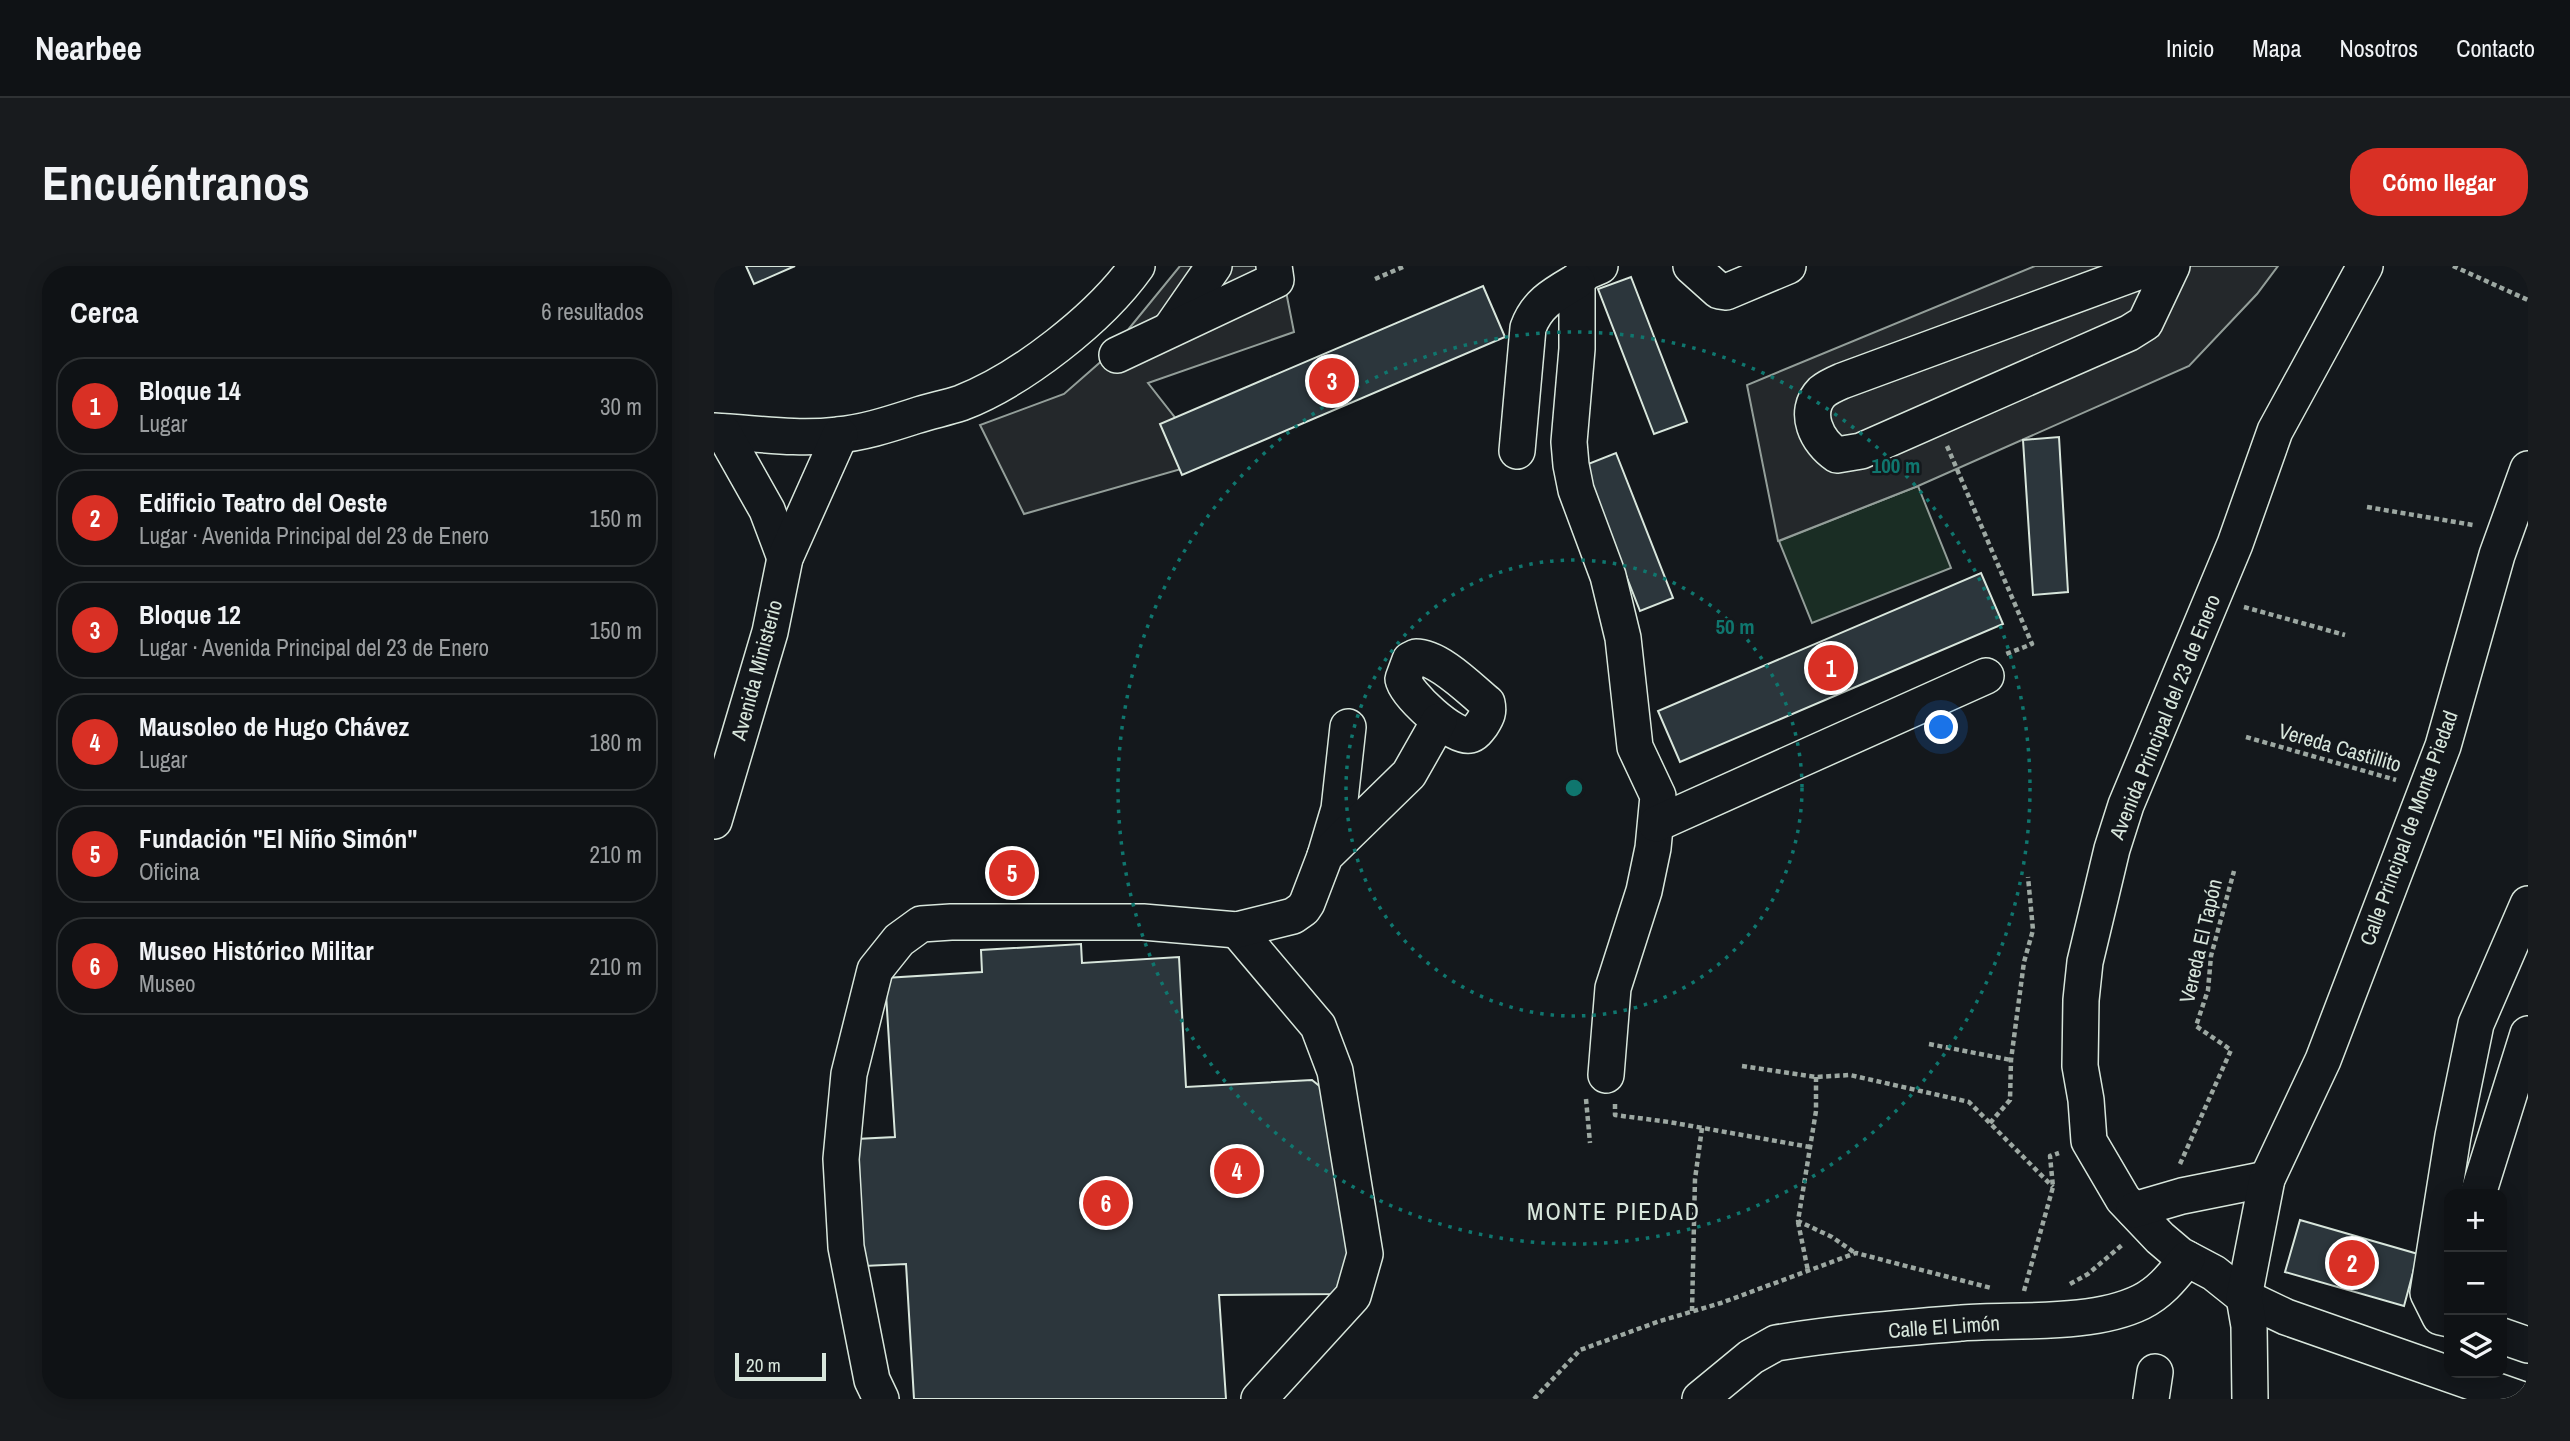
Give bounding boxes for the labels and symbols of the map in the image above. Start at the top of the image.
pin: 3 [1309,355,1355,407]
text: 100 m [1872,451,1920,480]
street label: Avenida Principal del 23 de Enero [2102,590,2227,845]
street label: Avenida Ministerio [724,596,789,744]
text: 50 m [1715,612,1755,641]
pin: 1 [1808,642,1854,694]
street label: Calle Principal de Monte Piedad [2353,706,2465,949]
your location [1924,710,1958,744]
street label: Vereda Castillito [2275,716,2405,779]
centre of rings [1562,776,1586,800]
pin: 5 [989,847,1035,899]
street label: Vereda El Tapón [2172,876,2229,1006]
pin: 4 [1214,1145,1260,1197]
pin: 6 [1083,1177,1129,1229]
district label: MONTE PIEDAD [1527,1195,1701,1227]
pin: 2 [2329,1237,2375,1289]
street label: Calle El Limón [1887,1308,2001,1345]
scale bar [735,1350,826,1382]

